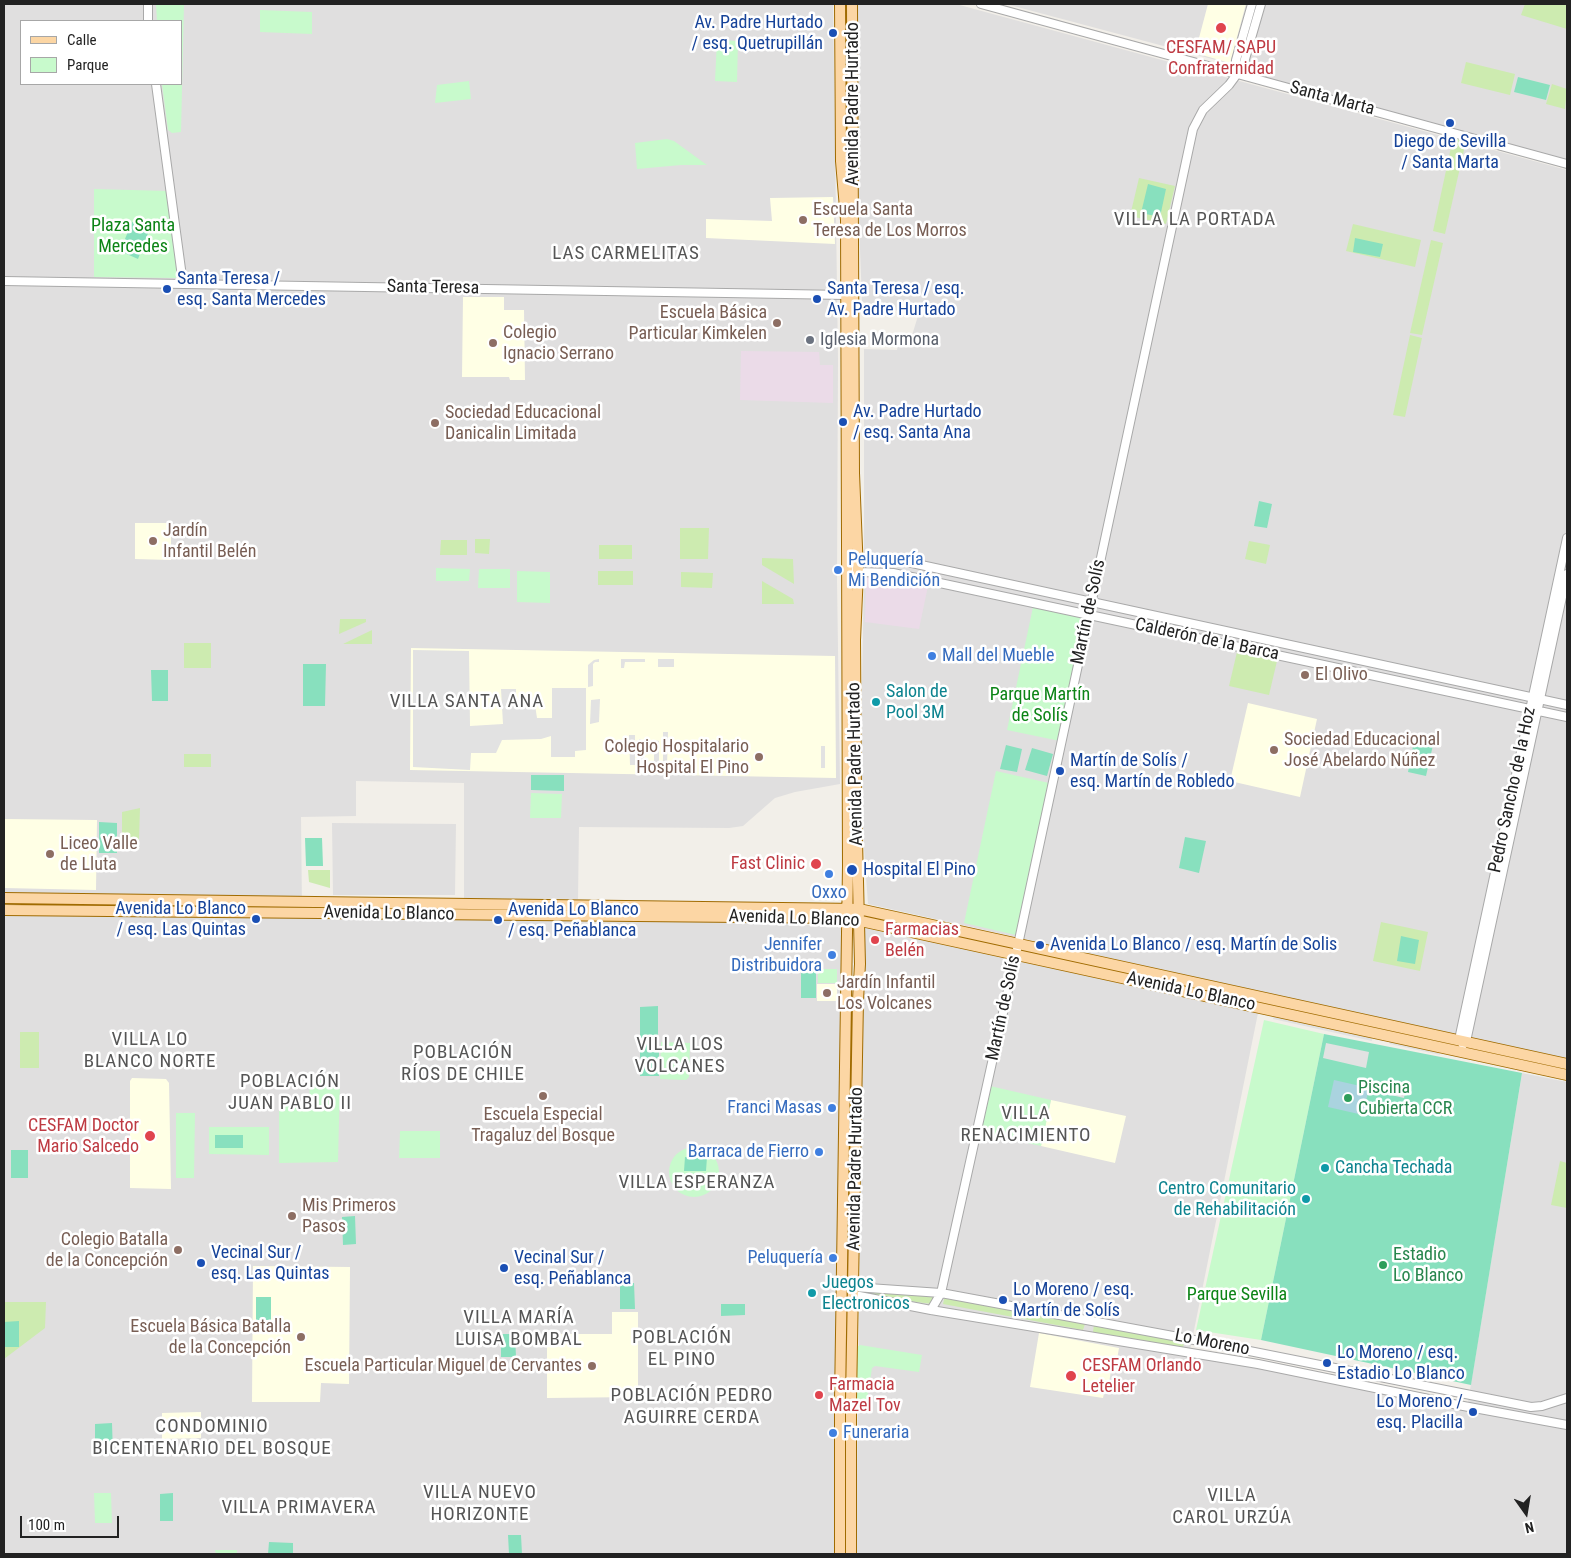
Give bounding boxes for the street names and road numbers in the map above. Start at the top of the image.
street label: Avenida Padre Hurtado [842,22,864,186]
street label: Santa Marta [1287,77,1377,121]
street label: Santa Teresa [387,276,479,300]
street label: Martín de Solís [1067,557,1111,667]
street label: Calderón de la Barca [1133,614,1281,666]
street label: Avenida Padre Hurtado [844,682,868,846]
street label: Pedro Sancho de la Hoz [1485,705,1541,875]
street label: Avenida Lo Blanco [323,902,455,926]
street label: Avenida Lo Blanco [728,906,860,932]
street label: Martín de Solís [982,953,1026,1063]
street label: Avenida Lo Blanco [1125,968,1257,1016]
street label: Avenida Padre Hurtado [844,1087,868,1251]
street label: Lo Moreno [1173,1325,1251,1361]

